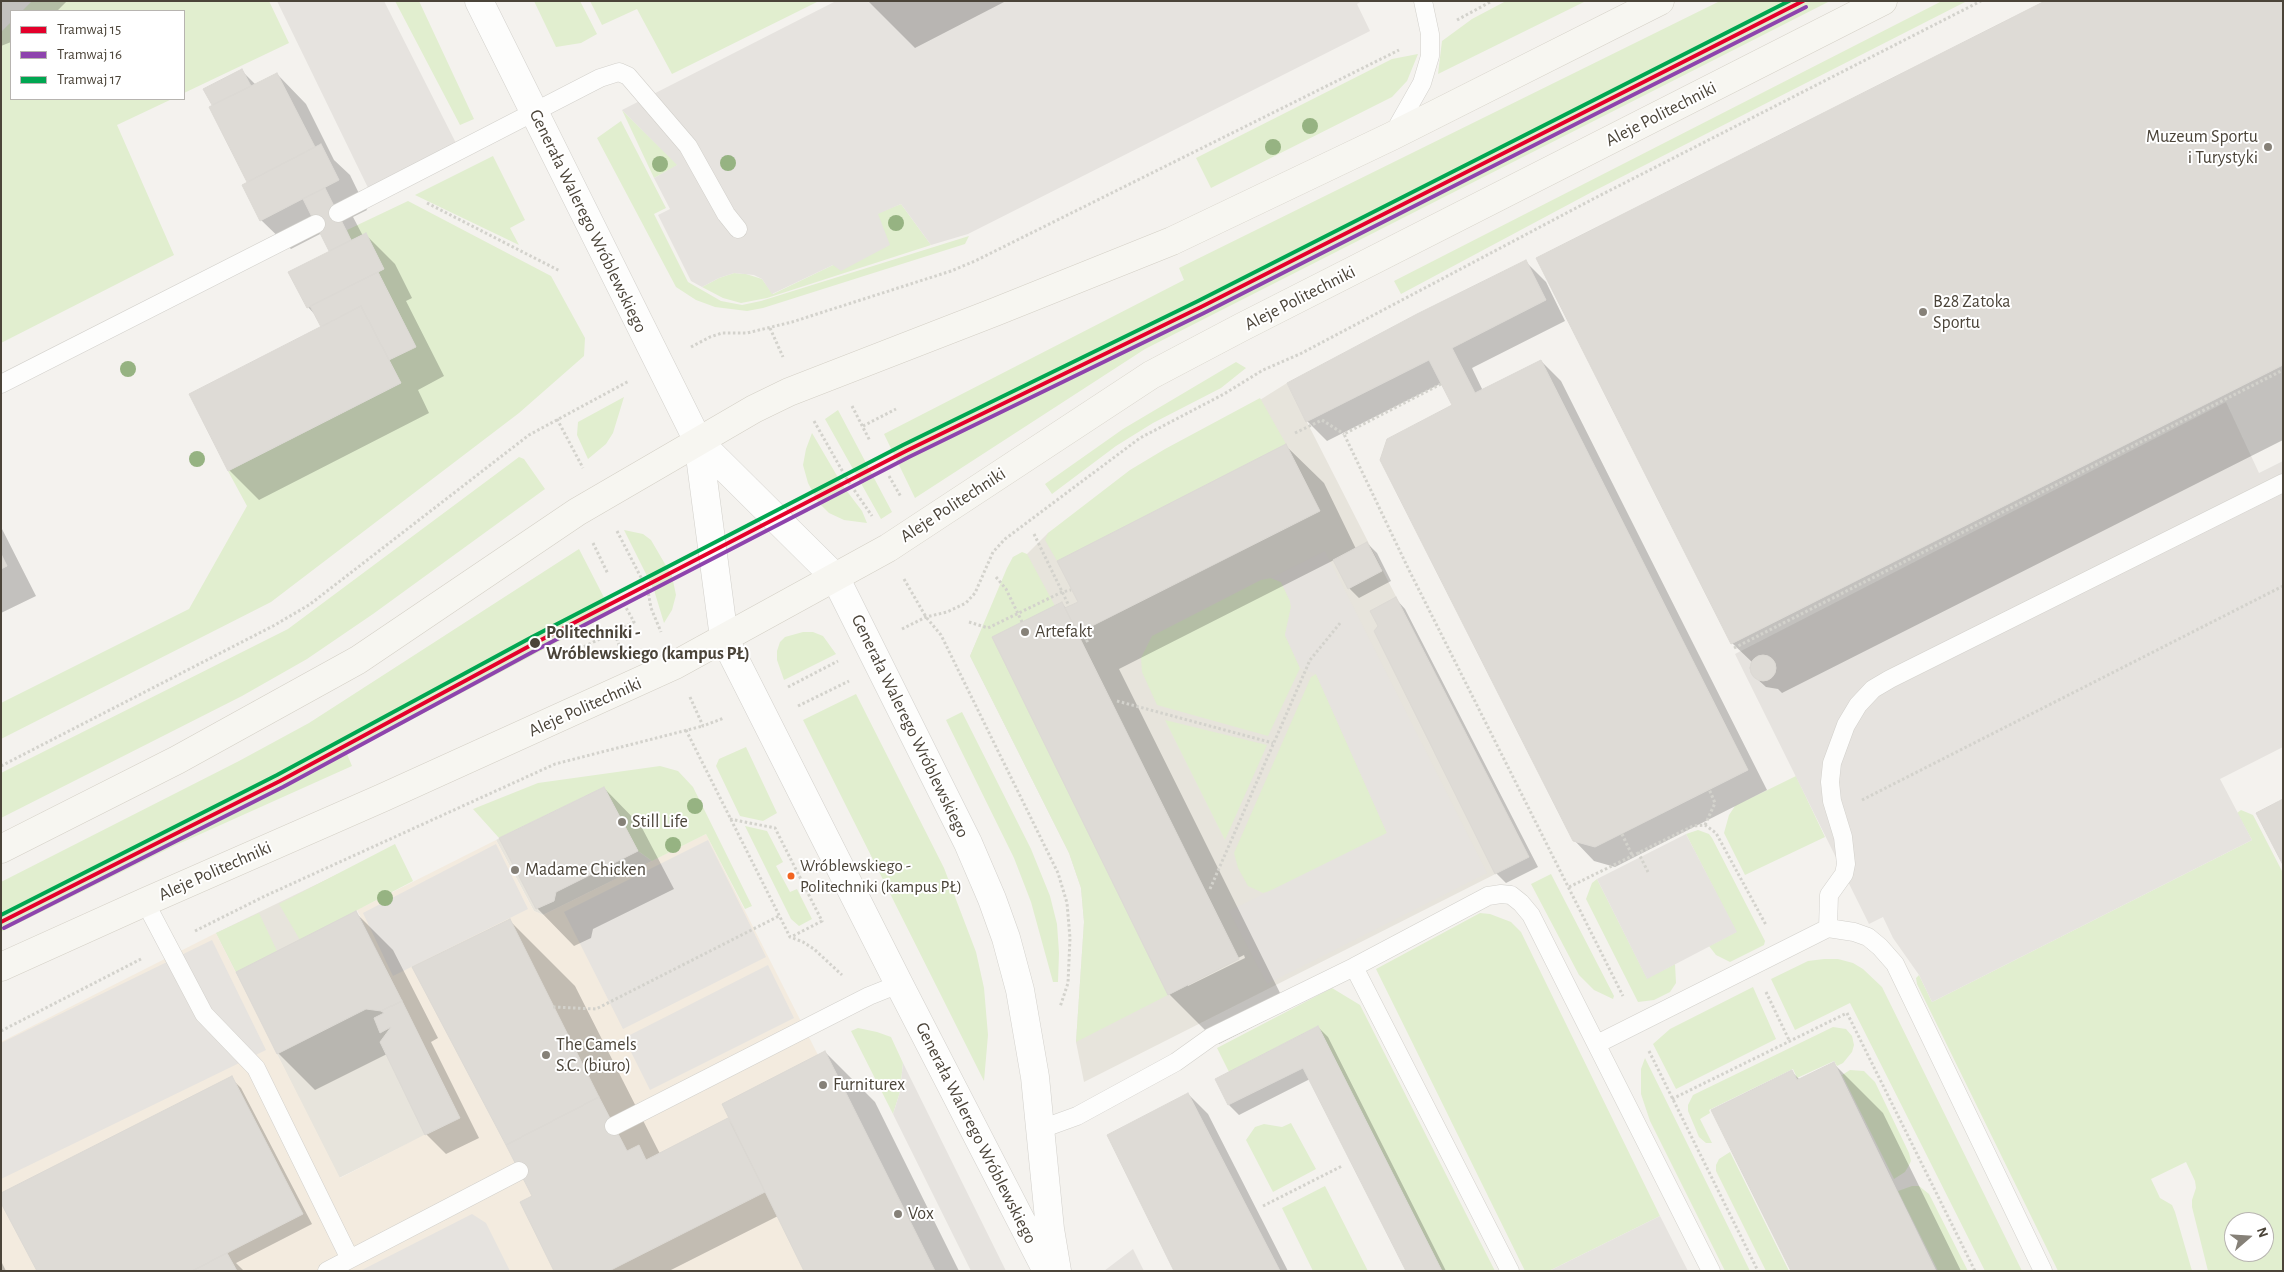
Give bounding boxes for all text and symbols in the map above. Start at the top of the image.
legend [10,10,185,100]
text: Tramwaj 15 [57,22,121,37]
text: Tramwaj 16 [57,47,122,62]
text: Tramwaj 17 [57,72,121,87]
street label: Aleje Politechniki [1602,77,1720,151]
street label: Generała Walerego Wróblewskiego [524,106,652,336]
place label: Muzeum Sportu i Turystyki [2146,126,2258,168]
marker: Muzeum Sportu i Turystyki [2262,141,2274,153]
street label: Aleje Politechniki [1241,261,1359,335]
place label: B28 Zatoka Sportu [1933,291,2011,334]
marker: B28 Zatoka Sportu [1917,306,1929,318]
street label: Aleje Politechniki [896,463,1010,547]
street label: Generała Walerego Wróblewskiego [846,611,974,841]
place label: Artefakt [1035,621,1092,643]
place label: Politechniki - Wróblewskiego (kampus PŁ) [546,622,750,664]
marker: Artefakt [1019,626,1031,638]
marker: Politechniki - Wróblewskiego (kampus PŁ) [528,636,542,650]
street label: Aleje Politechniki [525,672,645,742]
place label: Still Life [632,811,688,833]
marker: Still Life [616,816,628,828]
street label: Aleje Politechniki [155,836,275,906]
place label: Wróblewskiego - Politechniki (kampus PŁ) [800,856,962,896]
place label: Madame Chicken [525,859,646,881]
marker: Madame Chicken [509,864,521,876]
marker: Wróblewskiego - Politechniki (kampus PŁ) [786,871,796,881]
street label: Generała Walerego Wróblewskiego [911,1019,1041,1247]
place label: The Camels S.C. (biuro) [556,1034,637,1076]
marker: The Camels S.C. (biuro) [540,1049,552,1061]
place label: Furniturex [833,1074,905,1096]
marker: Furniturex [817,1079,829,1091]
place label: Vox [908,1203,934,1225]
marker: Vox [892,1208,904,1220]
north arrow [2224,1212,2274,1262]
text: N [2254,1226,2270,1239]

